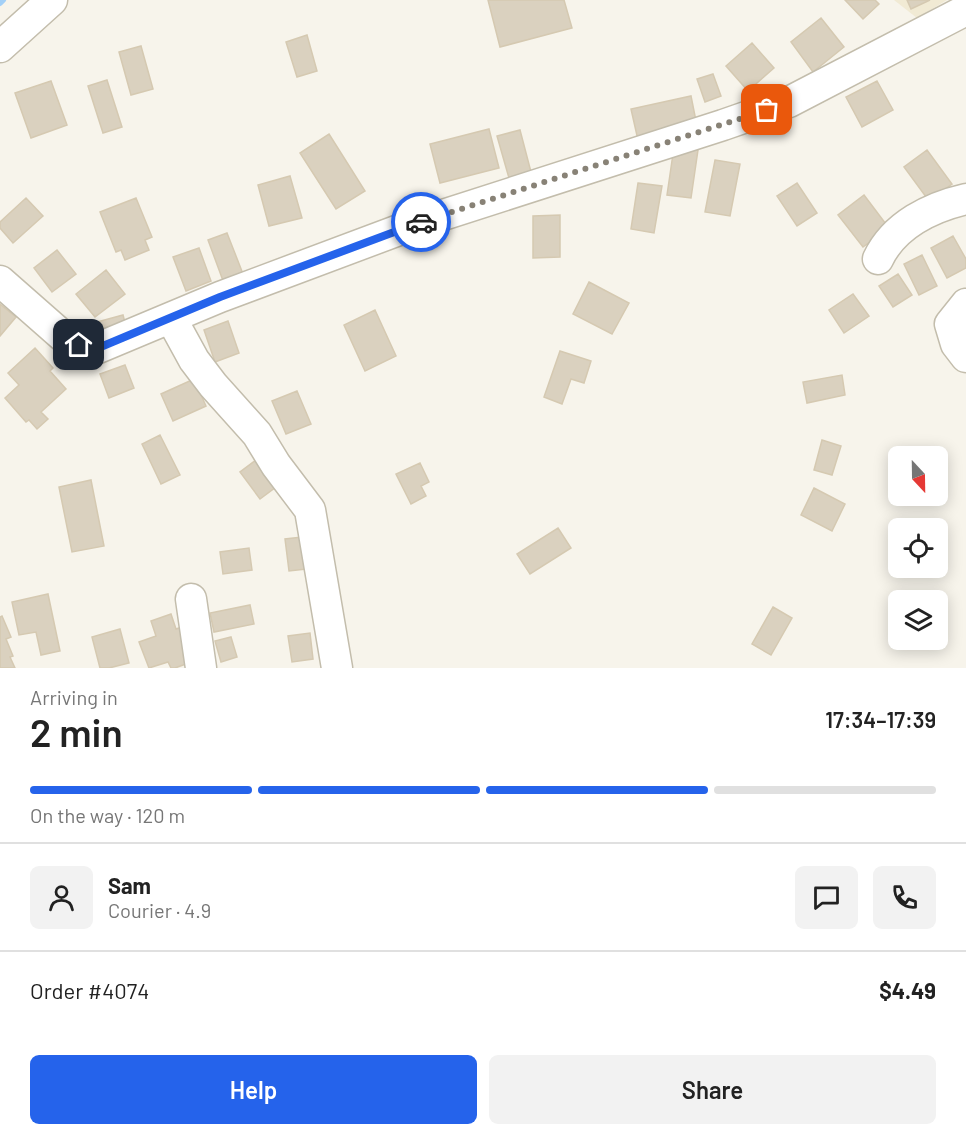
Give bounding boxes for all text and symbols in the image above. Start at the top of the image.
pin [741,84,792,135]
icon: bag [750,93,783,126]
courier [391,192,451,252]
icon: car [405,206,438,239]
pin [53,319,104,370]
icon: home [62,328,95,361]
north arrow [888,446,948,506]
map controls [888,446,948,650]
button: locate [888,518,948,578]
button: layers [888,590,948,650]
text: Arriving in [30,685,118,709]
text: 17:34–17:39 [825,706,936,732]
text: 2 min [30,708,123,755]
text: On the way · 120 m [30,803,185,827]
button: person [30,866,93,929]
button: chat [795,866,858,929]
button: phone [873,866,936,929]
text: Sam [108,872,151,898]
text: Courier · 4.9 [108,898,211,922]
text: Order #4074 [30,977,149,1003]
text: $4.49 [879,977,936,1003]
button: Help [30,1055,477,1124]
button: Share [489,1055,936,1124]

